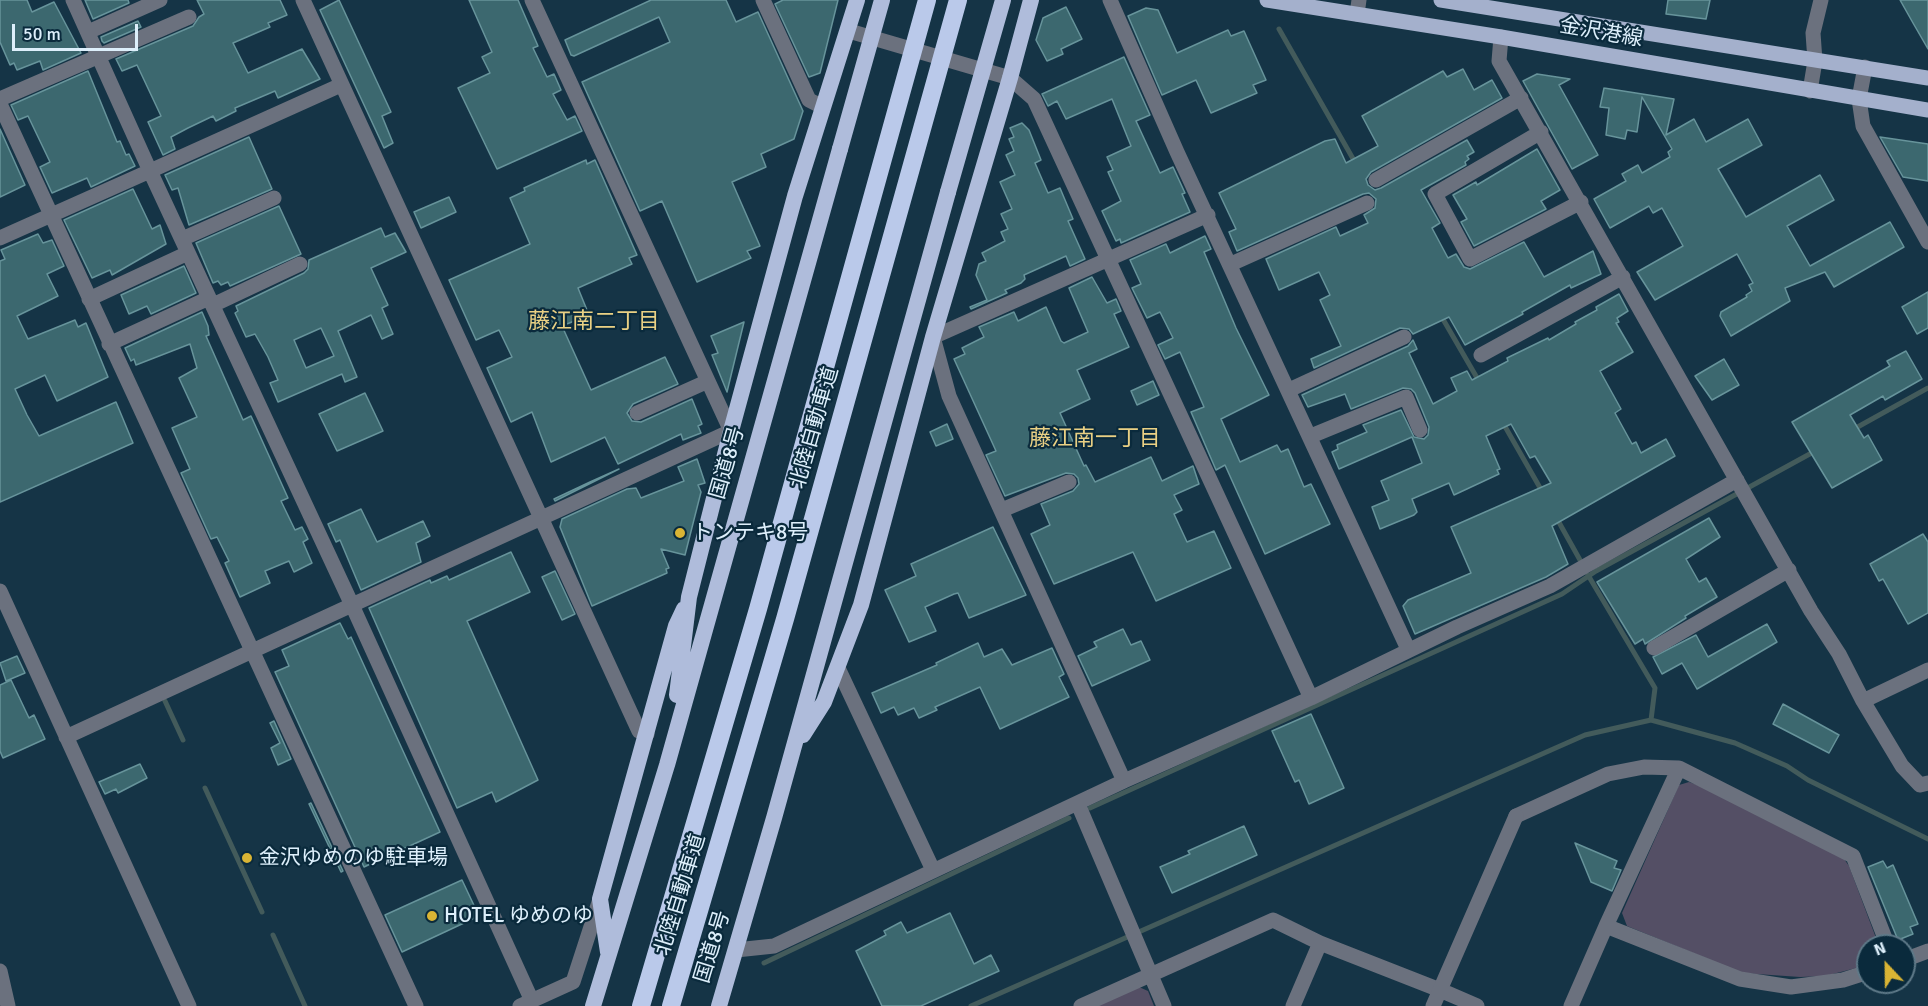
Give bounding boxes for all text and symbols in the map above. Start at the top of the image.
scale bar [15,12,141,50]
street label: 金沢港線 [1557,13,1645,53]
text: 50 m [23,23,61,45]
district label: 藤江南二丁目 [528,309,660,335]
street label: 北陸自動車道 [786,364,844,492]
street label: 国道8号 [706,424,750,502]
district label: 藤江南一丁目 [1029,426,1161,452]
place label: トンテキ8号 [692,520,808,546]
marker: トンテキ8号 [673,526,687,540]
street label: 北陸自動車道 [651,831,711,959]
place label: 金沢ゆめのゆ駐車場 [259,845,448,871]
marker: 金沢ゆめのゆ駐車場 [240,851,254,865]
place label: HOTEL ゆめのゆ [444,903,593,929]
street label: 国道8号 [690,908,736,986]
marker: HOTEL ゆめのゆ [425,909,439,923]
north arrow [1856,934,1916,994]
text: N [1871,938,1889,961]

